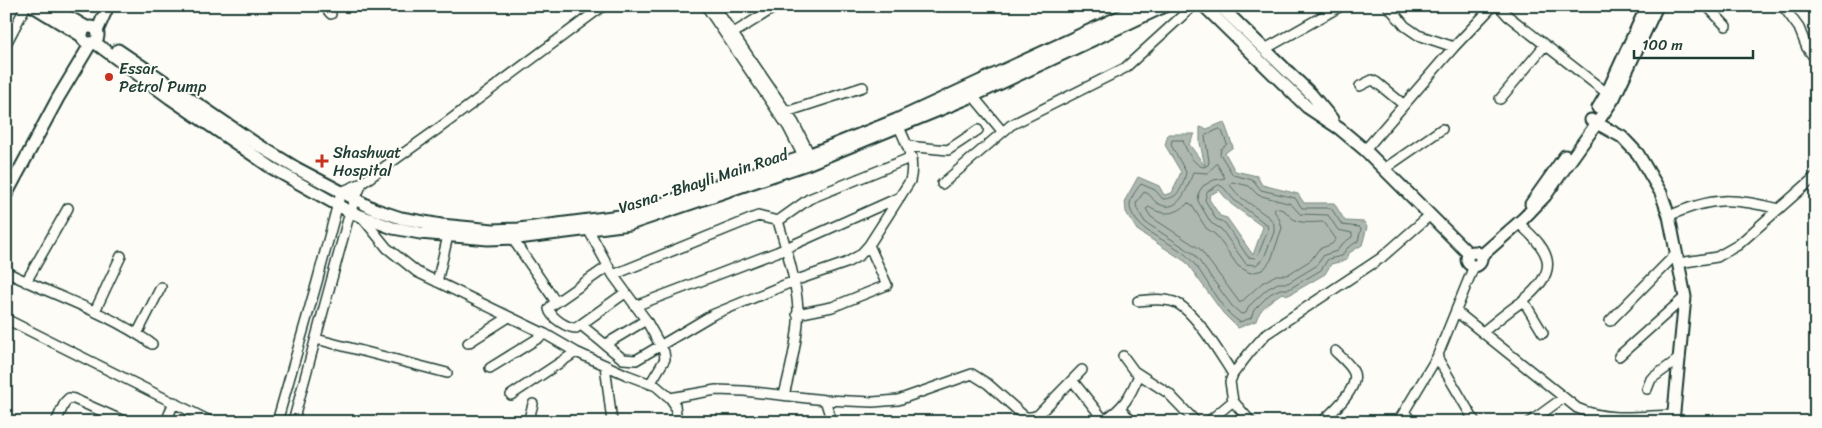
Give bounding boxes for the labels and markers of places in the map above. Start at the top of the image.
place label: Essar Petrol Pump [119,54,207,101]
marker: Essar Petrol Pump [103,71,115,83]
place label: Shashwat Hospital [333,138,401,185]
marker: Shashwat Hospital [315,154,329,168]

